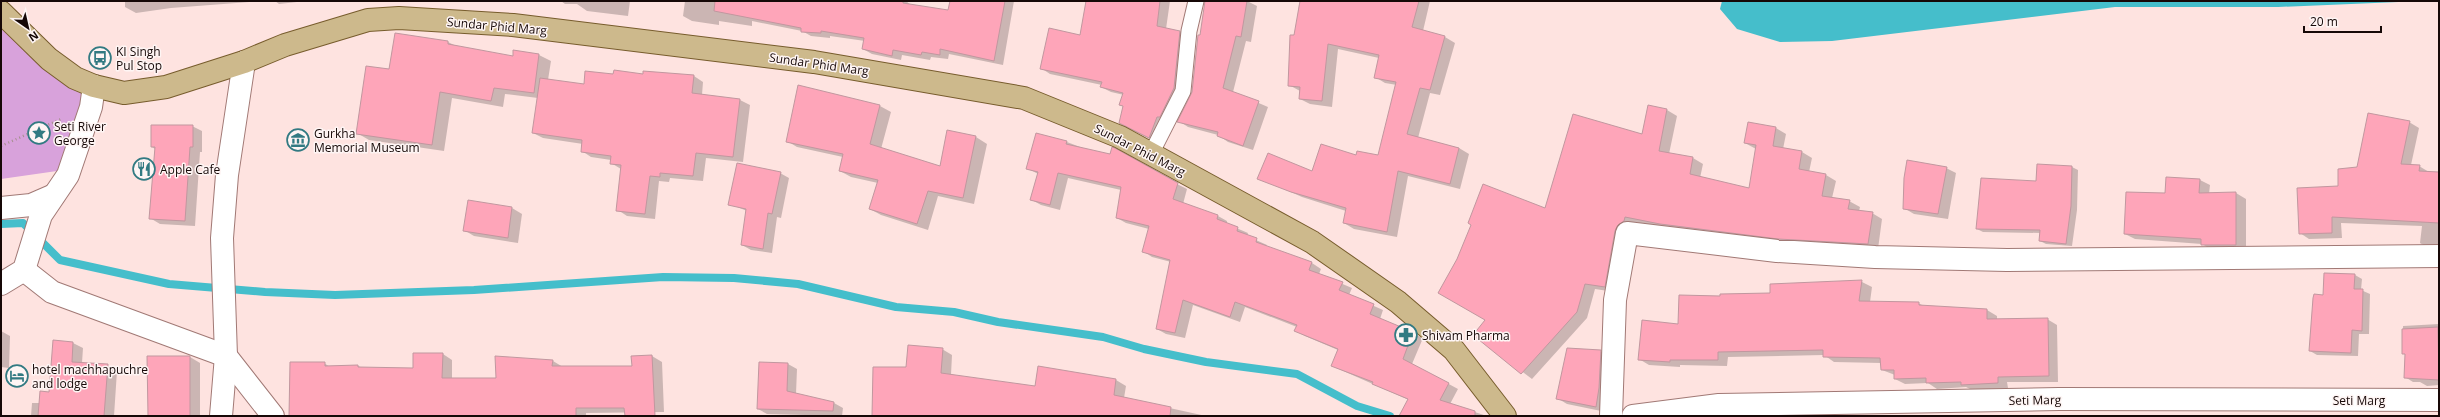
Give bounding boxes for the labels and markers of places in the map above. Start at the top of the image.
place label: KI Singh Pul Stop [116,43,162,74]
bus stop icon: KI Singh Pul Stop [87,45,113,71]
place label: Seti River George [54,118,106,149]
place icon: Seti River George [26,120,52,146]
place label: Gurkha Memorial Museum [314,125,420,156]
museum icon: Gurkha Memorial Museum [285,127,311,153]
restaurant icon: Apple Cafe [131,156,157,182]
place label: Apple Cafe [160,161,220,178]
pharmacy icon: Shivam Pharma [1393,322,1419,348]
place label: Shivam Pharma [1422,327,1510,344]
place label: hotel machhapuchre and lodge [32,361,148,392]
hotel icon: hotel machhapuchre and lodge [4,363,30,389]

